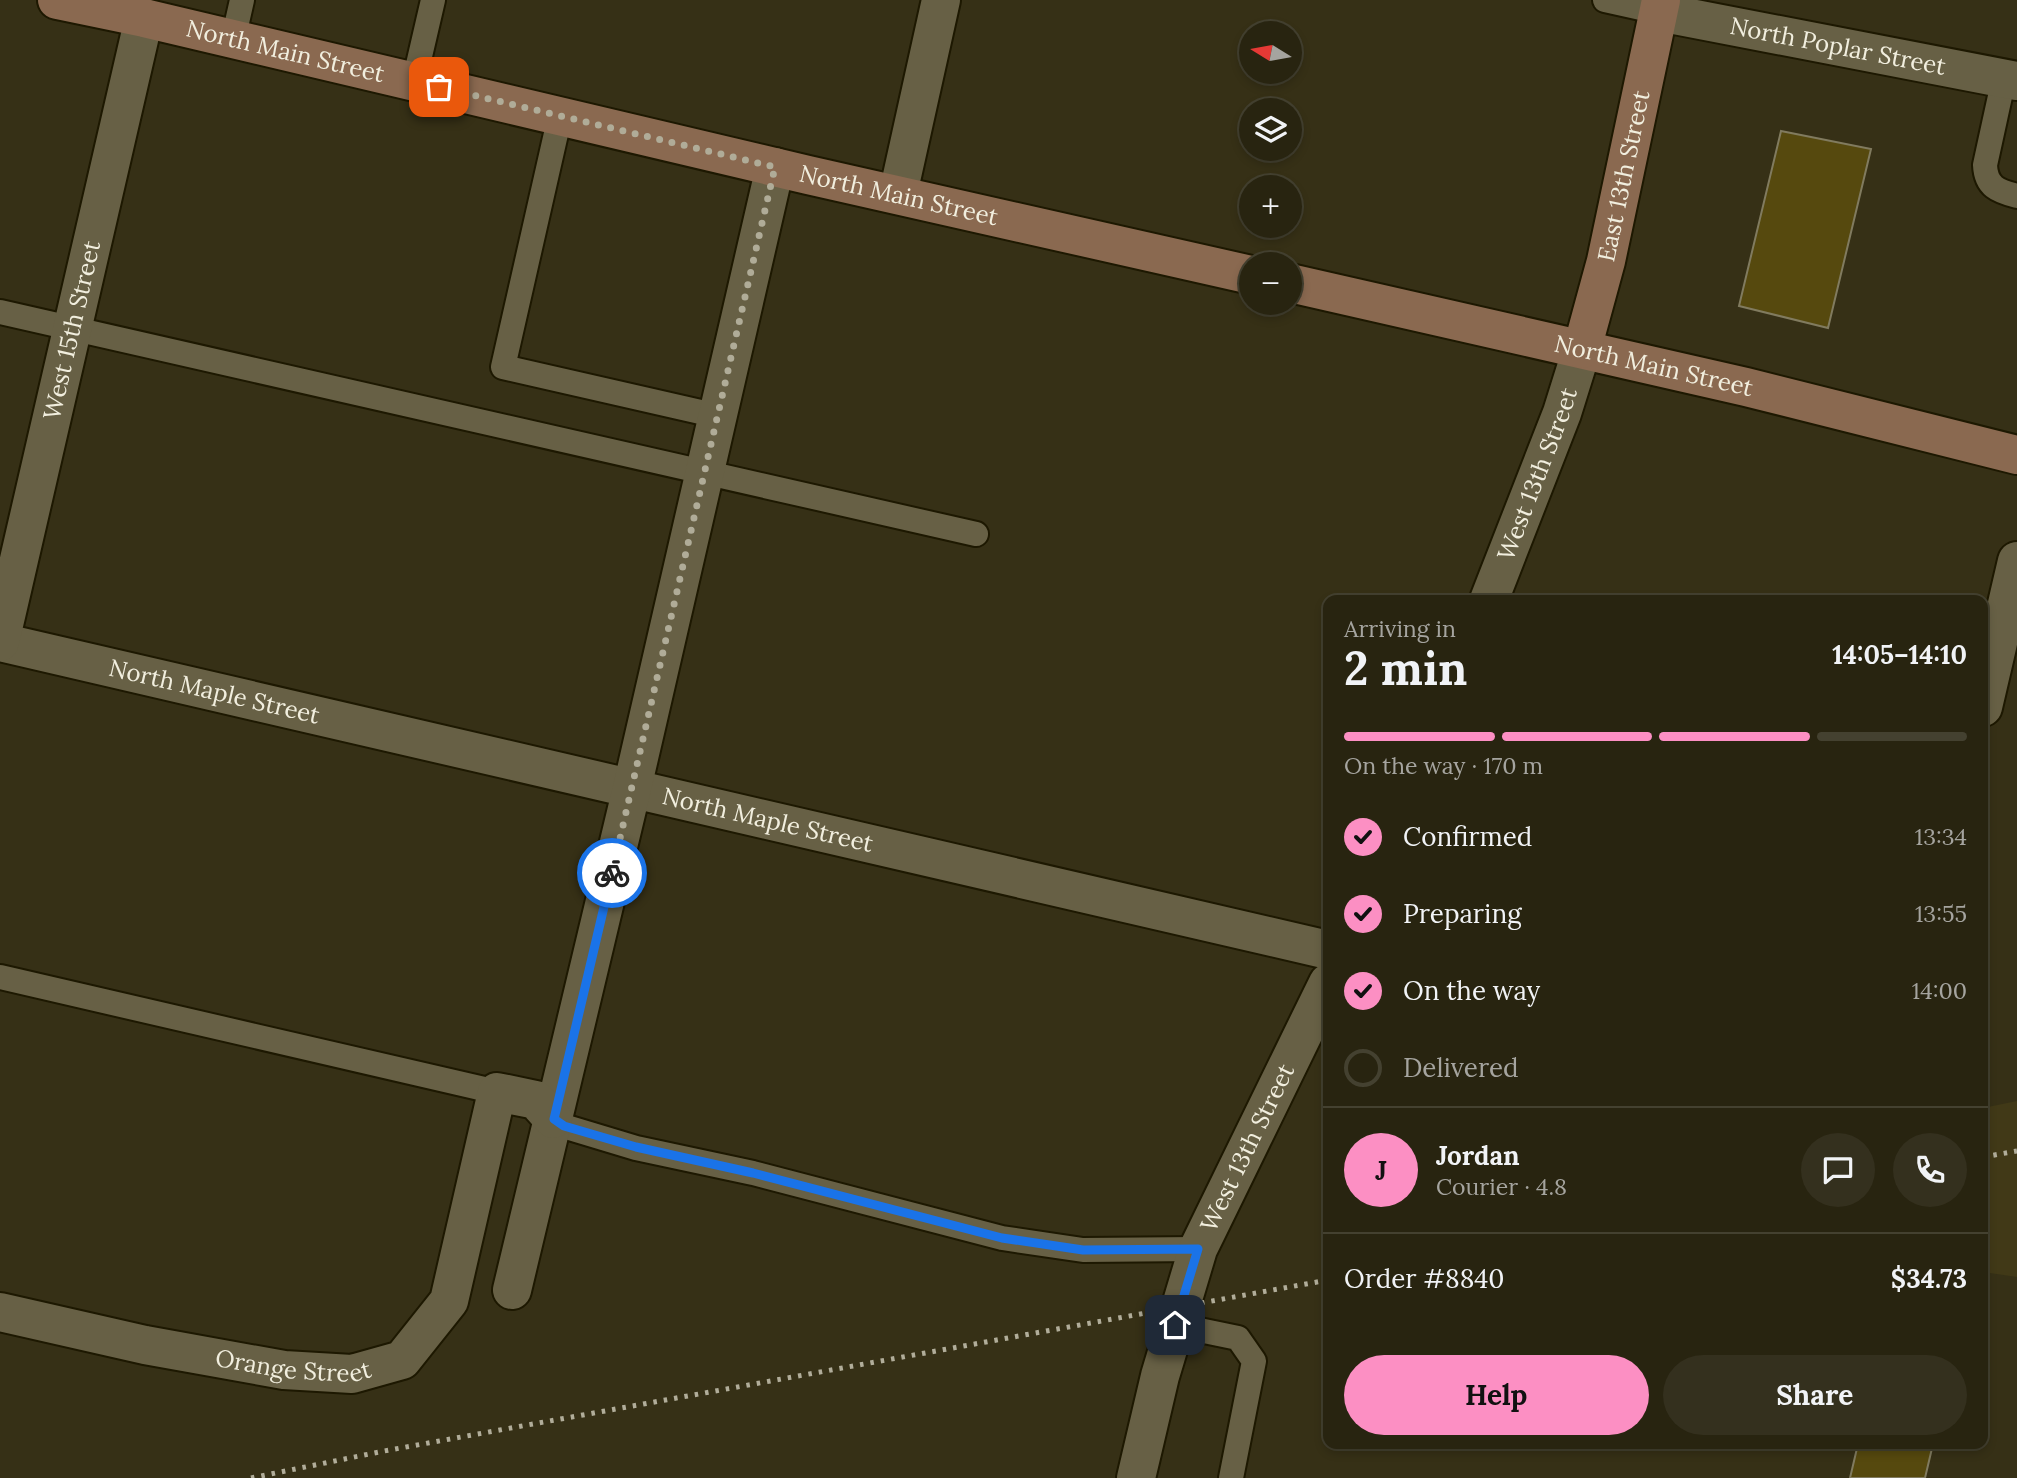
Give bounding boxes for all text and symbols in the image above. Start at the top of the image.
street label: North Poplar Street [1727,10,1949,82]
street label: North Main Street [183,12,388,89]
north arrow [1239,21,1302,84]
map controls [1239,21,1302,315]
pin [409,57,469,117]
icon: bag [420,68,458,106]
street label: East 13th Street [1590,87,1657,264]
button: layers [1239,98,1302,161]
street label: North Main Street [796,158,1002,233]
button: + [1239,175,1302,238]
street label: West 15th Street [36,237,107,423]
button: − [1239,252,1302,315]
street label: North Main Street [1551,328,1757,403]
street label: West 13th Street [1490,383,1584,565]
text: Arriving in [1344,614,1456,643]
text: 14:05–14:10 [1832,638,1967,671]
text: 2 min [1344,639,1467,698]
street label: North Maple Street [106,652,324,731]
text: On the way · 170 m [1344,751,1543,780]
street label: North Maple Street [659,780,877,859]
icon: check [1344,818,1382,856]
text: Confirmed [1403,820,1532,853]
text: 13:34 [1915,822,1967,851]
courier [577,838,647,908]
icon: bike [593,854,631,892]
icon: check [1344,895,1382,933]
text: Preparing [1403,897,1522,930]
text: 13:55 [1915,899,1967,928]
icon: check [1344,972,1382,1010]
text: On the way [1403,974,1540,1007]
text: 14:00 [1912,976,1967,1005]
text: Delivered [1403,1051,1519,1084]
street label: West 13th Street [1193,1058,1301,1237]
button: chat [1801,1133,1875,1207]
button: phone [1893,1133,1967,1207]
text: Jordan [1436,1139,1520,1172]
text: J [1375,1154,1387,1187]
text: Courier · 4.8 [1436,1172,1567,1201]
text: Order #8840 [1344,1262,1505,1295]
text: $34.73 [1891,1262,1967,1295]
pin [1145,1295,1205,1355]
icon: home [1156,1306,1194,1344]
street label: Orange Street [213,1342,375,1389]
button: Help [1344,1355,1649,1435]
button: Share [1663,1355,1967,1435]

